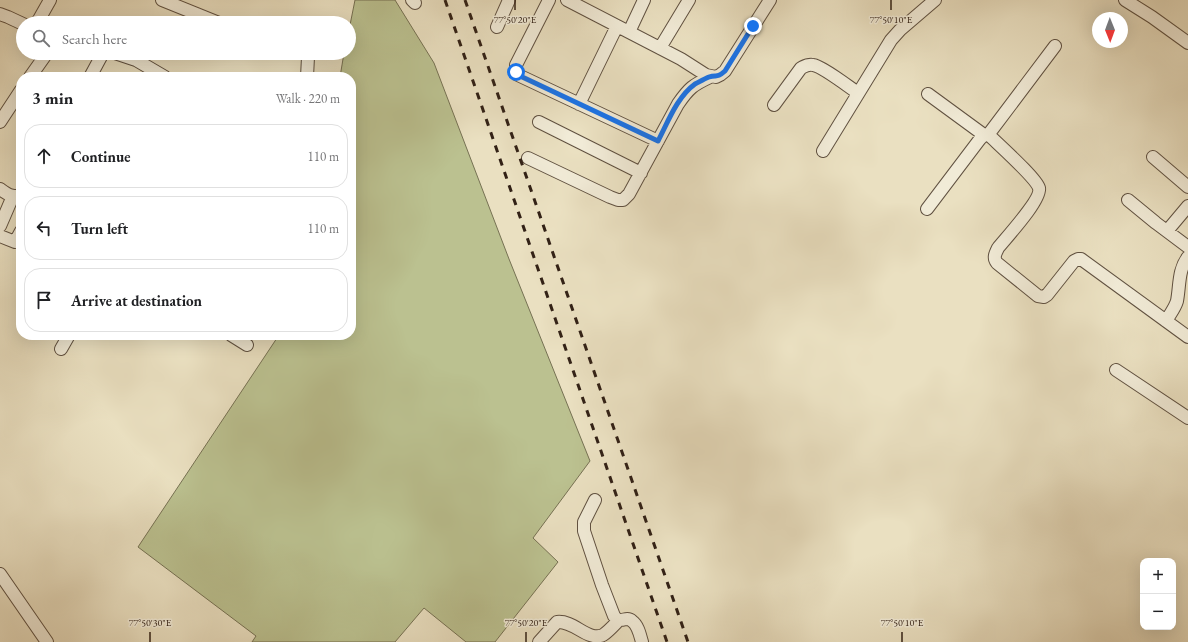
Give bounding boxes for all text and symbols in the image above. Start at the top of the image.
north arrow [1092,12,1128,48]
text: 77°50'20"E [494,13,537,26]
text: 77°50'10"E [870,13,913,26]
search box [16,16,356,60]
route end [744,17,762,35]
icon: search [30,27,52,49]
text: Search here [62,29,127,48]
route start [507,63,525,81]
text: 3 min [32,87,73,109]
text: Walk · 220 m [276,90,340,107]
icon: ahead [33,145,55,167]
text: Continue [71,147,131,166]
text: 110 m [308,148,339,165]
icon: left [33,217,55,239]
text: Turn left [71,219,128,238]
text: 110 m [308,220,339,237]
icon: arrive [33,289,55,311]
text: Arrive at destination [71,291,202,310]
map controls [1140,558,1176,630]
button: + [1140,558,1176,594]
button: − [1140,594,1176,630]
text: 77°50'30"E [129,616,172,629]
text: 77°50'20"E [505,616,548,629]
text: 77°50'10"E [881,616,924,629]

